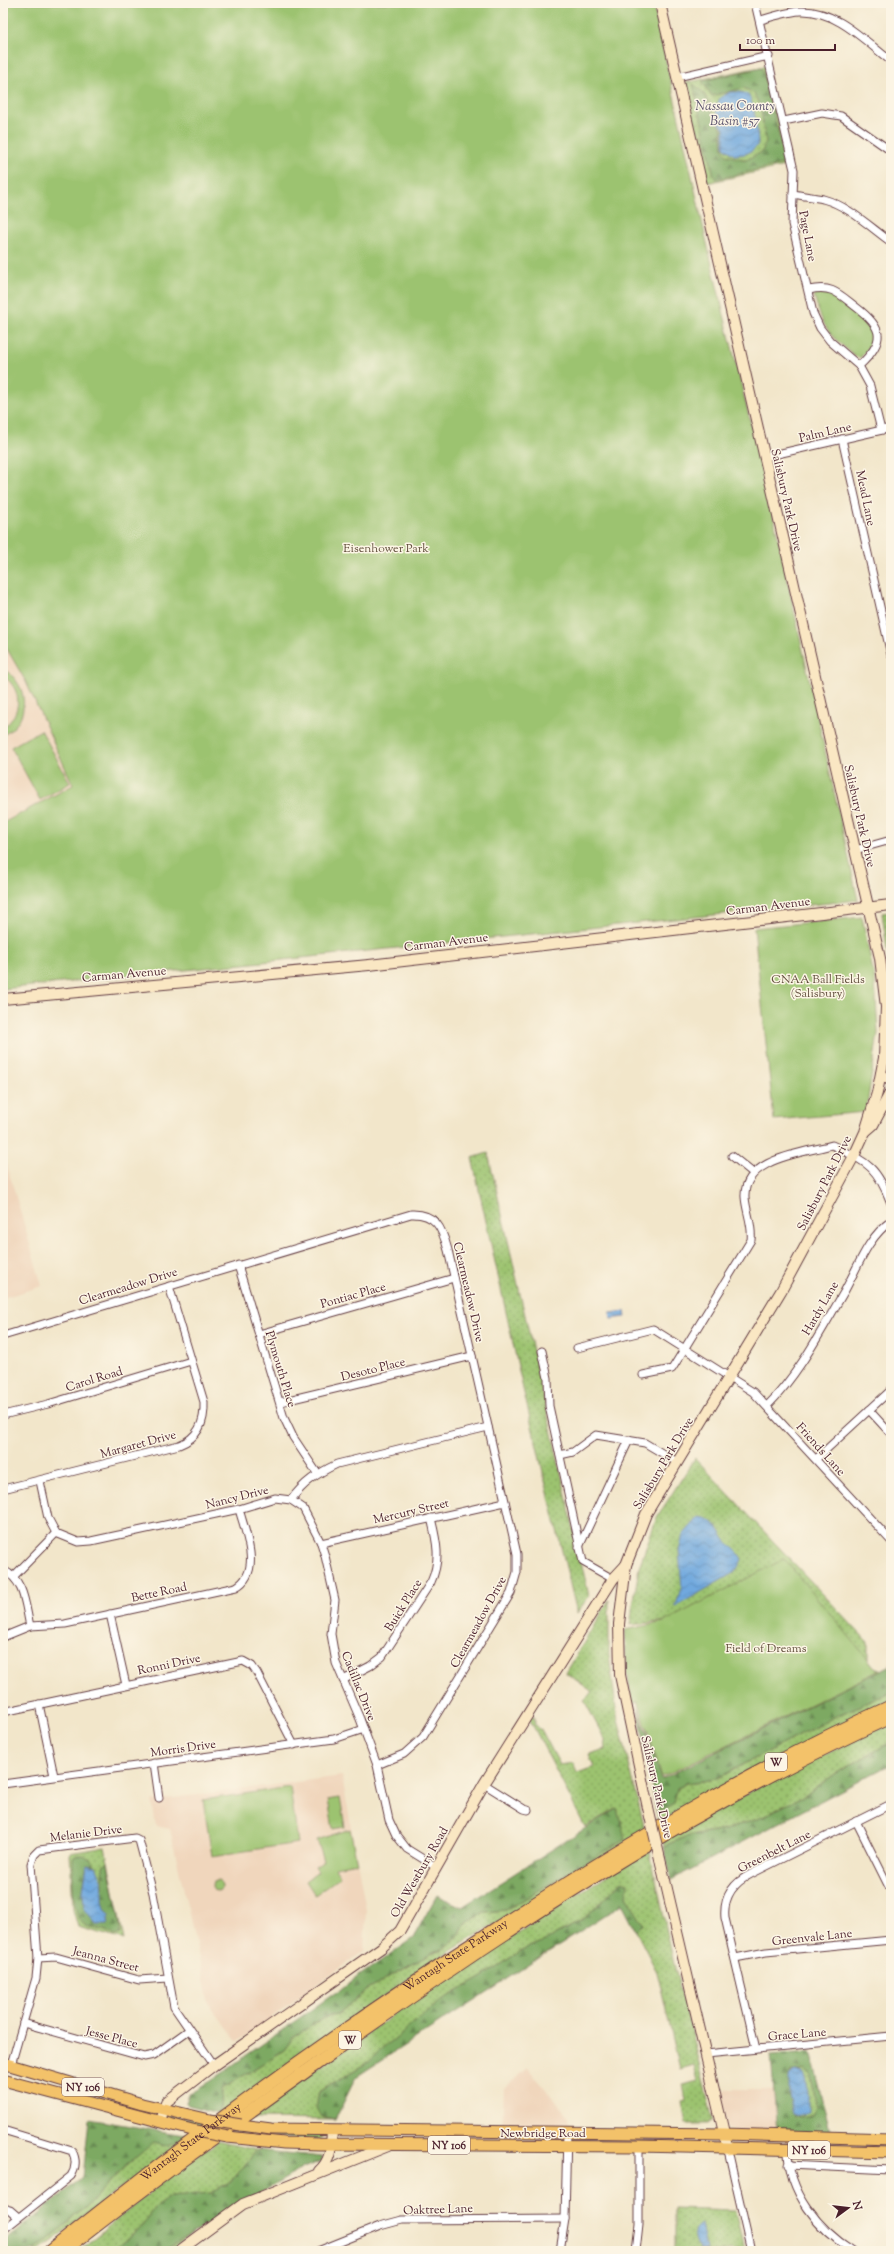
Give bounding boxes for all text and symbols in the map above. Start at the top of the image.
scale bar [740,26,835,52]
text: 100 m [746,32,775,50]
water label: Nassau County Basin #57 [695,98,775,131]
street label: Page Lane [793,209,821,263]
street label: Palm Lane [797,418,854,448]
street label: Salisbury Park Drive [765,447,807,554]
street label: Mead Lane [850,469,880,528]
park label: Eisenhower Park [343,540,429,558]
street label: Salisbury Park Drive [838,763,880,870]
street label: Carman Avenue [725,893,812,921]
street label: Carman Avenue [403,929,490,957]
street label: Carman Avenue [81,962,167,988]
park label: CNAA Ball Fields (Salisbury) [771,971,865,1003]
street label: Salisbury Park Drive [793,1132,857,1234]
street label: Clearmeadow Drive [448,1240,488,1345]
street label: Clearmeadow Drive [77,1263,180,1311]
street label: Pontiac Place [319,1278,388,1314]
street label: Hardy Lane [798,1278,844,1339]
street label: Plymouth Place [260,1329,300,1410]
street label: Desoto Place [339,1353,408,1387]
street label: Carol Road [64,1363,125,1397]
street label: Salisbury Park Drive [629,1414,699,1513]
street label: Friends Lane [791,1419,849,1481]
street label: Margaret Drive [98,1426,178,1464]
street label: Nancy Drive [204,1481,271,1515]
street label: Mercury Street [372,1495,451,1529]
street label: Clearmeadow Drive [446,1573,512,1672]
street label: Buick Place [381,1575,427,1635]
street label: Bette Road [130,1578,189,1608]
park label: Field of Dreams [726,1640,807,1658]
street label: Ronni Drive [136,1649,203,1680]
street label: Cadillac Drive [336,1649,380,1724]
street label: Salisbury Park Drive [635,1734,677,1841]
street label: Morris Drive [149,1735,217,1762]
road number: W [765,1753,787,1771]
street label: Melanie Drive [49,1821,124,1847]
street label: Old Westbury Road [386,1823,453,1921]
street label: Greenbelt Lane [735,1826,814,1878]
street label: Wantagh State Parkway [400,1915,512,1997]
street label: Greenvale Lane [771,1925,854,1951]
street label: Jeanna Street [70,1942,141,1977]
street label: Jesse Place [83,2022,140,2054]
street label: Grace Lane [767,2023,827,2047]
road number: W [339,2031,361,2049]
road number: NY 106 [62,2078,104,2096]
street label: Wantagh State Parkway [137,2099,245,2187]
street label: Newbridge Road [500,2125,586,2143]
road number: NY 106 [428,2136,470,2154]
road number: NY 106 [788,2141,830,2159]
north arrow [828,2188,868,2228]
text: N [848,2198,866,2212]
street label: Oaktree Lane [403,2200,474,2220]

